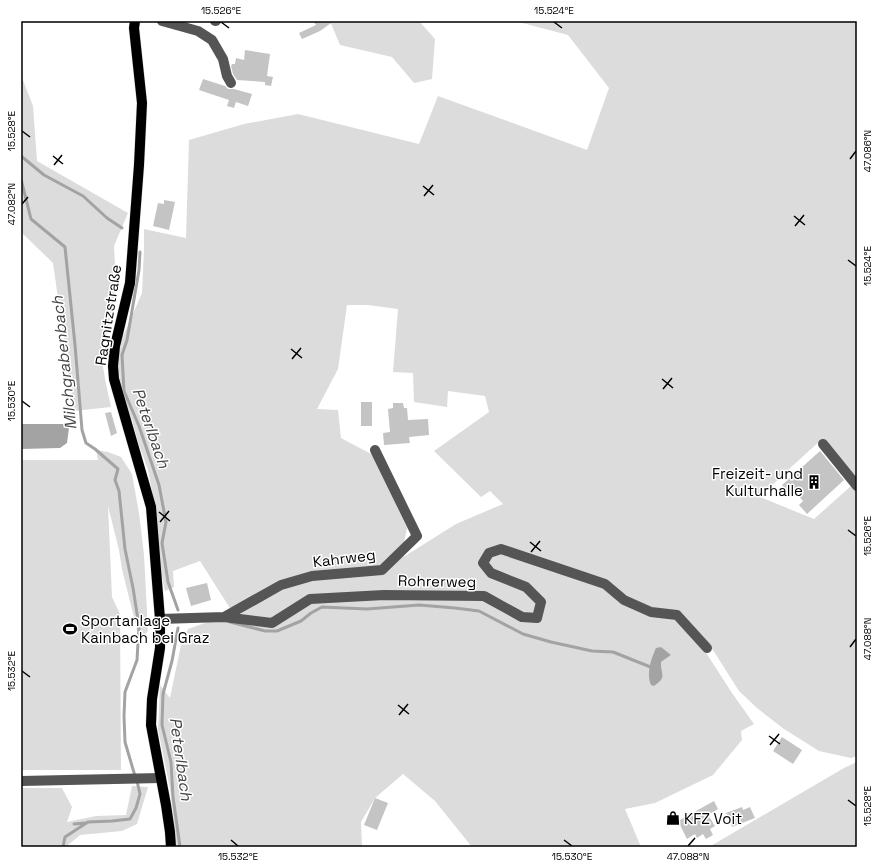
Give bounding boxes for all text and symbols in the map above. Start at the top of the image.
text: 15.526°E [201,4,241,17]
text: 15.524°E [534,4,574,17]
text: 15.528°E [5,110,18,151]
text: 47.086°N [861,130,874,172]
text: 47.082°N [5,183,18,225]
text: 15.524°E [861,246,874,286]
street label: Ragnitzstraße [91,263,125,367]
water label: Milchgrabenbach [46,294,81,431]
text: 15.530°E [5,380,18,421]
water label: Peterlbach [127,385,175,472]
place label: Freizeit- und Kulturhalle [712,464,803,500]
building icon: Freizeit- und Kulturhalle [806,474,822,490]
text: 15.526°E [861,516,874,556]
street label: Kahrweg [312,545,376,571]
street label: Rohrerweg [398,571,476,591]
place label: Sportanlage Kainbach bei Graz [81,611,210,647]
text: 47.088°N [861,618,874,660]
sports icon: Sportanlage Kainbach bei Graz [62,621,78,637]
text: 15.532°E [5,651,18,691]
water label: Peterlbach [165,716,197,803]
text: 15.528°E [861,785,874,826]
place label: KFZ Voit [684,809,742,828]
shop icon: KFZ Voit [665,810,681,826]
text: 15.532°E [218,850,258,863]
text: 15.530°E [552,850,593,863]
text: 47.088°N [667,850,709,863]

